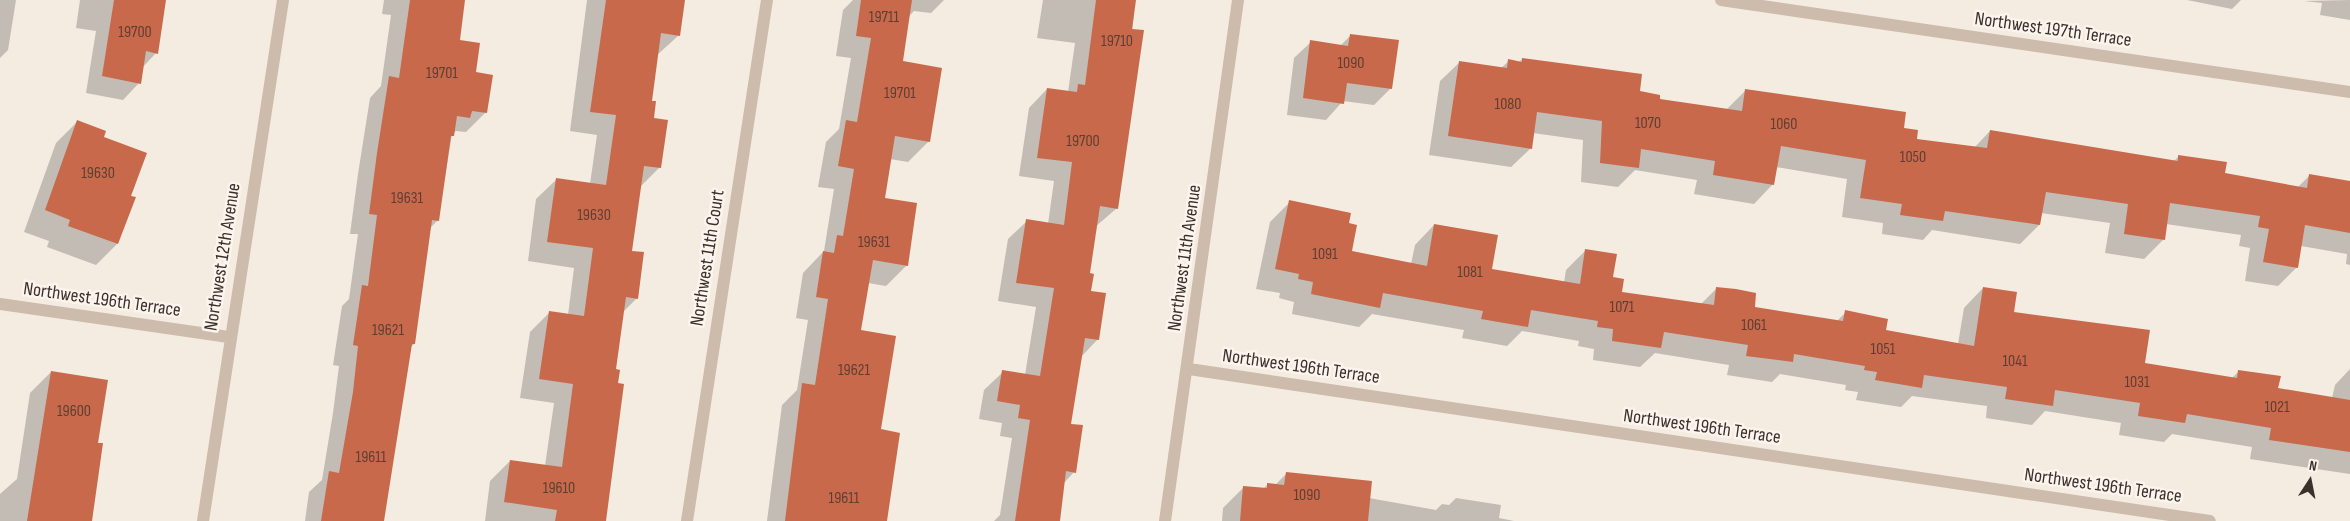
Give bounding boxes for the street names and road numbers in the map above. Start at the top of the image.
street label: Northwest 197th Terrace [1973,8,2133,52]
street label: Northwest 12th Avenue [200,182,246,332]
street label: Northwest 11th Avenue [1163,183,1207,333]
street label: Northwest 11th Court [686,188,730,328]
street label: Northwest 196th Terrace [22,278,182,322]
street label: Northwest 196th Terrace [1221,345,1381,389]
street label: Northwest 196th Terrace [1622,405,1782,449]
street label: Northwest 196th Terrace [2023,464,2183,508]

